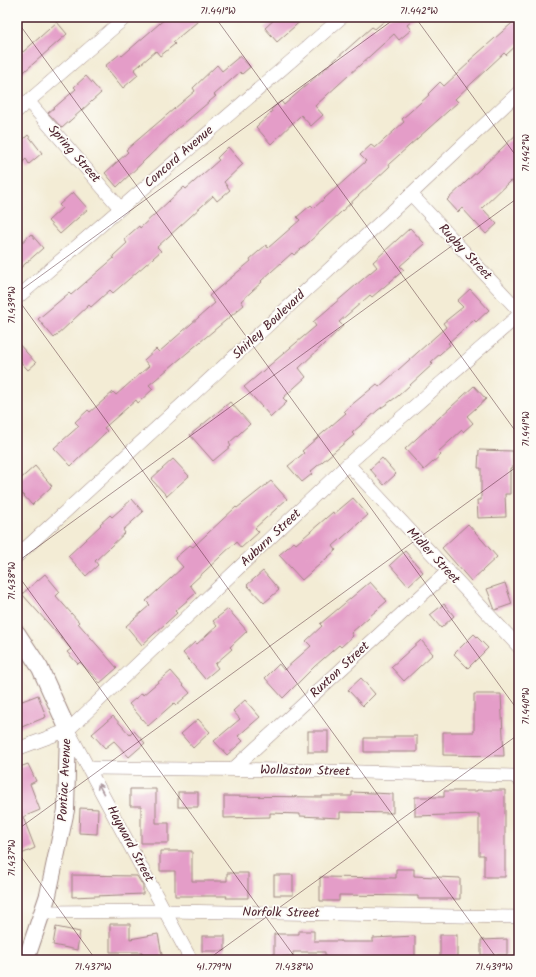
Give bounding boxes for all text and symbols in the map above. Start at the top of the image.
text: 71.441°W [200,3,236,19]
text: 71.442°W [400,3,438,19]
street label: Spring Street [43,120,106,189]
street label: Concord Avenue [139,121,219,193]
text: 71.442°W [518,134,534,172]
street label: Rugby Street [433,219,498,286]
street label: Shirley Boulevard [228,285,311,365]
text: 71.439°W [4,286,20,324]
text: 71.441°W [518,411,534,447]
street label: Auburn Street [236,504,307,572]
street label: Midler Street [401,523,466,590]
text: 71.438°W [4,562,20,600]
street label: Ruxton Street [305,636,375,703]
text: 71.440°W [518,687,534,725]
street label: Pontiac Avenue [52,738,78,822]
street label: Wollaston Street [260,760,351,782]
one-way arrow [97,783,104,795]
street label: Hayward Street [101,802,160,887]
text: 71.437°W [4,839,20,877]
street label: Norfolk Street [242,902,321,924]
text: 71.437°W [74,959,112,975]
text: 41.779°N [196,959,232,975]
text: 71.438°W [275,959,313,975]
text: 71.439°W [475,959,513,975]

